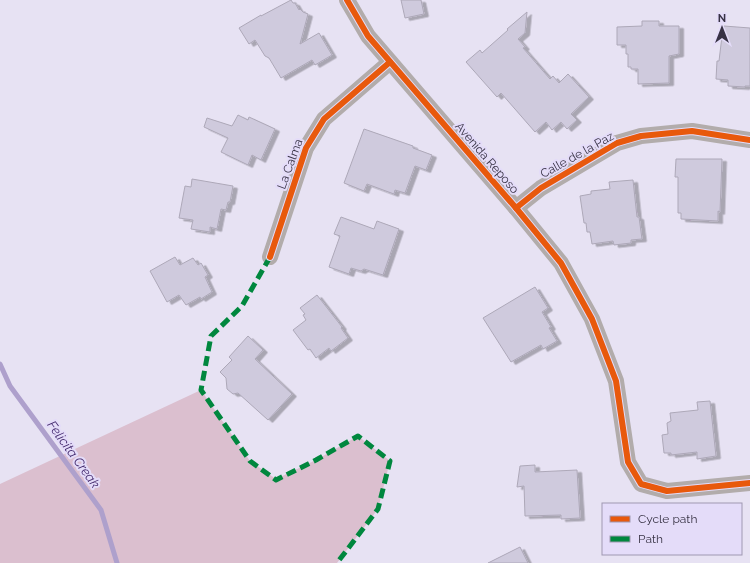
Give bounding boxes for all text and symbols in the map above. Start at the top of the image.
north arrow [702,8,742,48]
text: N [718,12,726,25]
street label: Avenida Reposo [452,120,522,196]
street label: Calle de la Paz [538,129,616,181]
street label: La Calma [274,137,306,191]
water label: Felicita Creak [44,418,103,491]
legend [602,503,742,555]
text: Cycle path [638,512,697,526]
text: Path [638,532,663,546]

